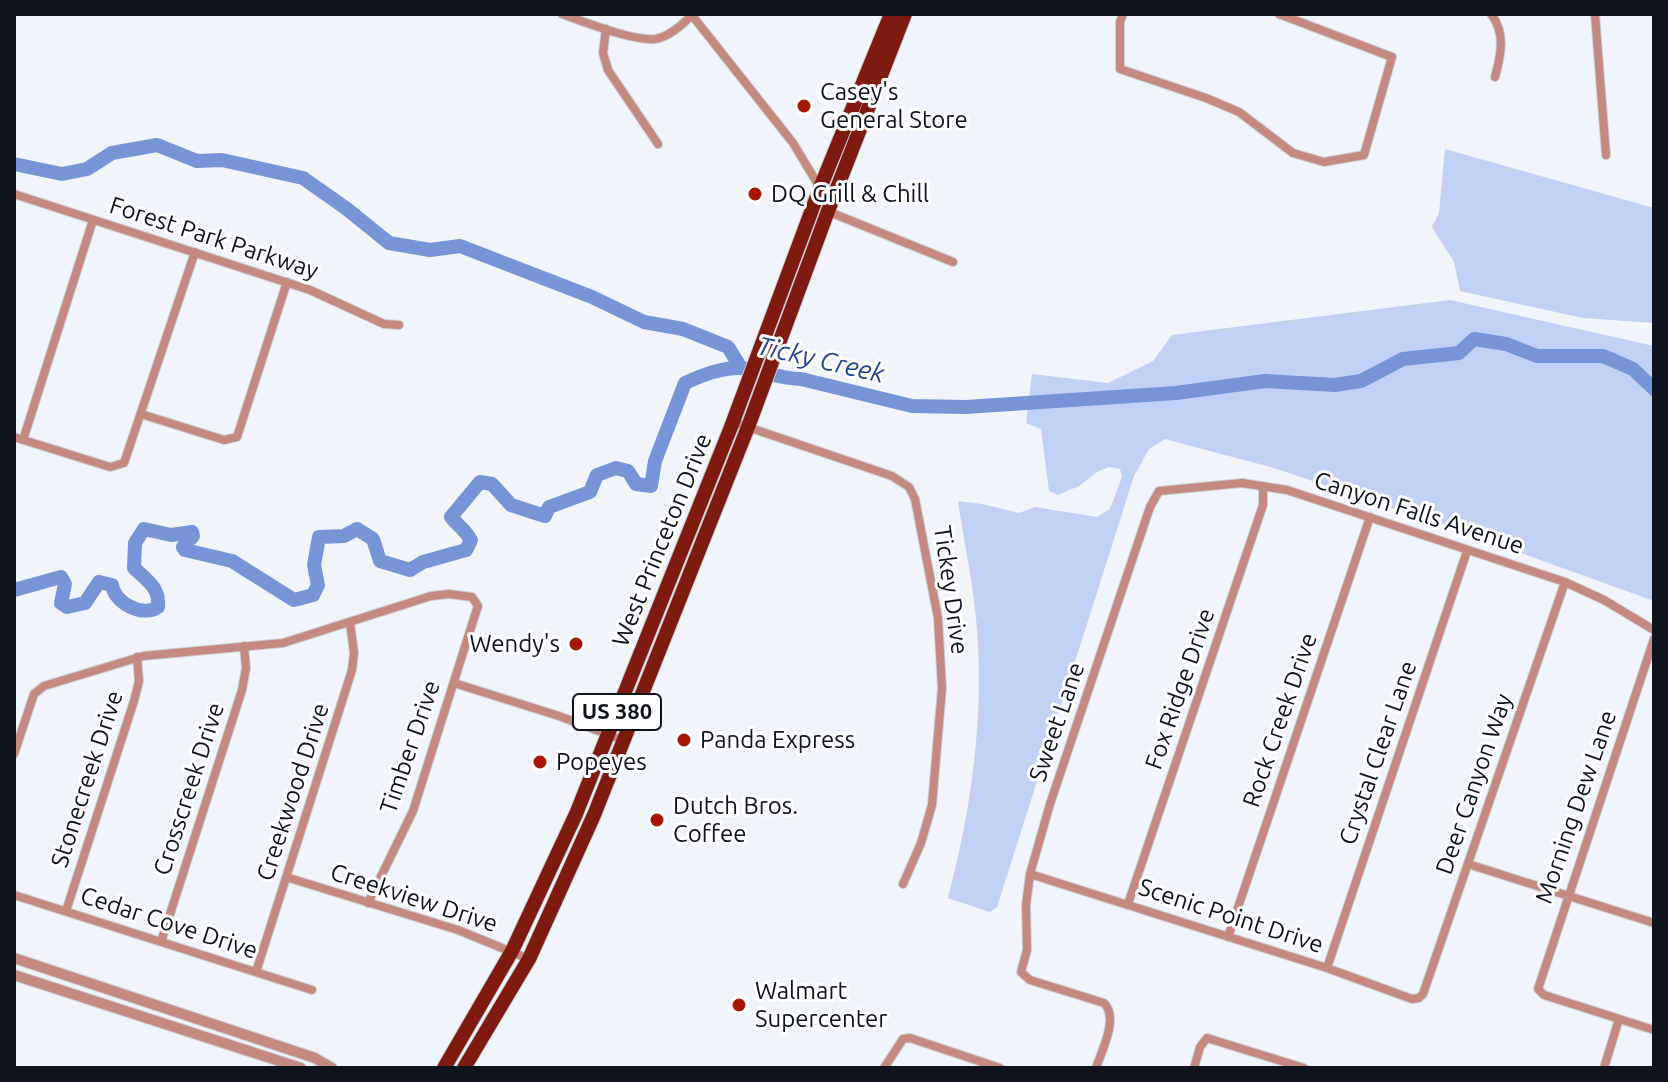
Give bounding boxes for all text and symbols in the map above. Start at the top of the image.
place label: Casey's General Store [820,78,968,134]
marker: Casey's General Store [795,97,813,115]
place label: DQ Grill & Chill [771,180,929,208]
marker: DQ Grill & Chill [746,185,764,203]
street label: Forest Park Parkway [106,191,322,285]
water label: Ticky Creek [754,330,888,390]
street label: West Princeton Drive [606,429,718,651]
street label: Canyon Falls Avenue [1311,466,1527,560]
street label: Tickey Drive [928,524,974,656]
street label: Fox Ridge Drive [1139,605,1221,773]
street label: Rock Creek Drive [1237,629,1323,811]
place label: Wendy's [469,630,560,658]
marker: Wendy's [567,635,585,653]
street label: Crystal Clear Lane [1333,657,1423,849]
street label: Sweet Lane [1023,659,1091,785]
street label: Timber Drive [374,677,446,817]
street label: Stonecreek Drive [45,687,129,871]
street label: Deer Canyon Way [1430,690,1518,878]
road number: US 380 [573,694,661,730]
street label: Crosscreek Drive [148,699,230,879]
street label: Creekwood Drive [251,699,335,885]
street label: Morning Dew Lane [1529,707,1623,907]
place label: Panda Express [700,726,855,754]
marker: Panda Express [675,731,693,749]
place label: Popeyes [556,748,647,776]
marker: Popeyes [531,753,549,771]
place label: Dutch Bros. Coffee [673,792,798,848]
marker: Dutch Bros. Coffee [648,811,666,829]
street label: Creekview Drive [327,857,501,939]
street label: Scenic Point Drive [1135,873,1327,959]
street label: Cedar Cove Drive [77,881,261,965]
place label: Walmart Supercenter [755,977,887,1033]
marker: Walmart Supercenter [730,996,748,1014]

